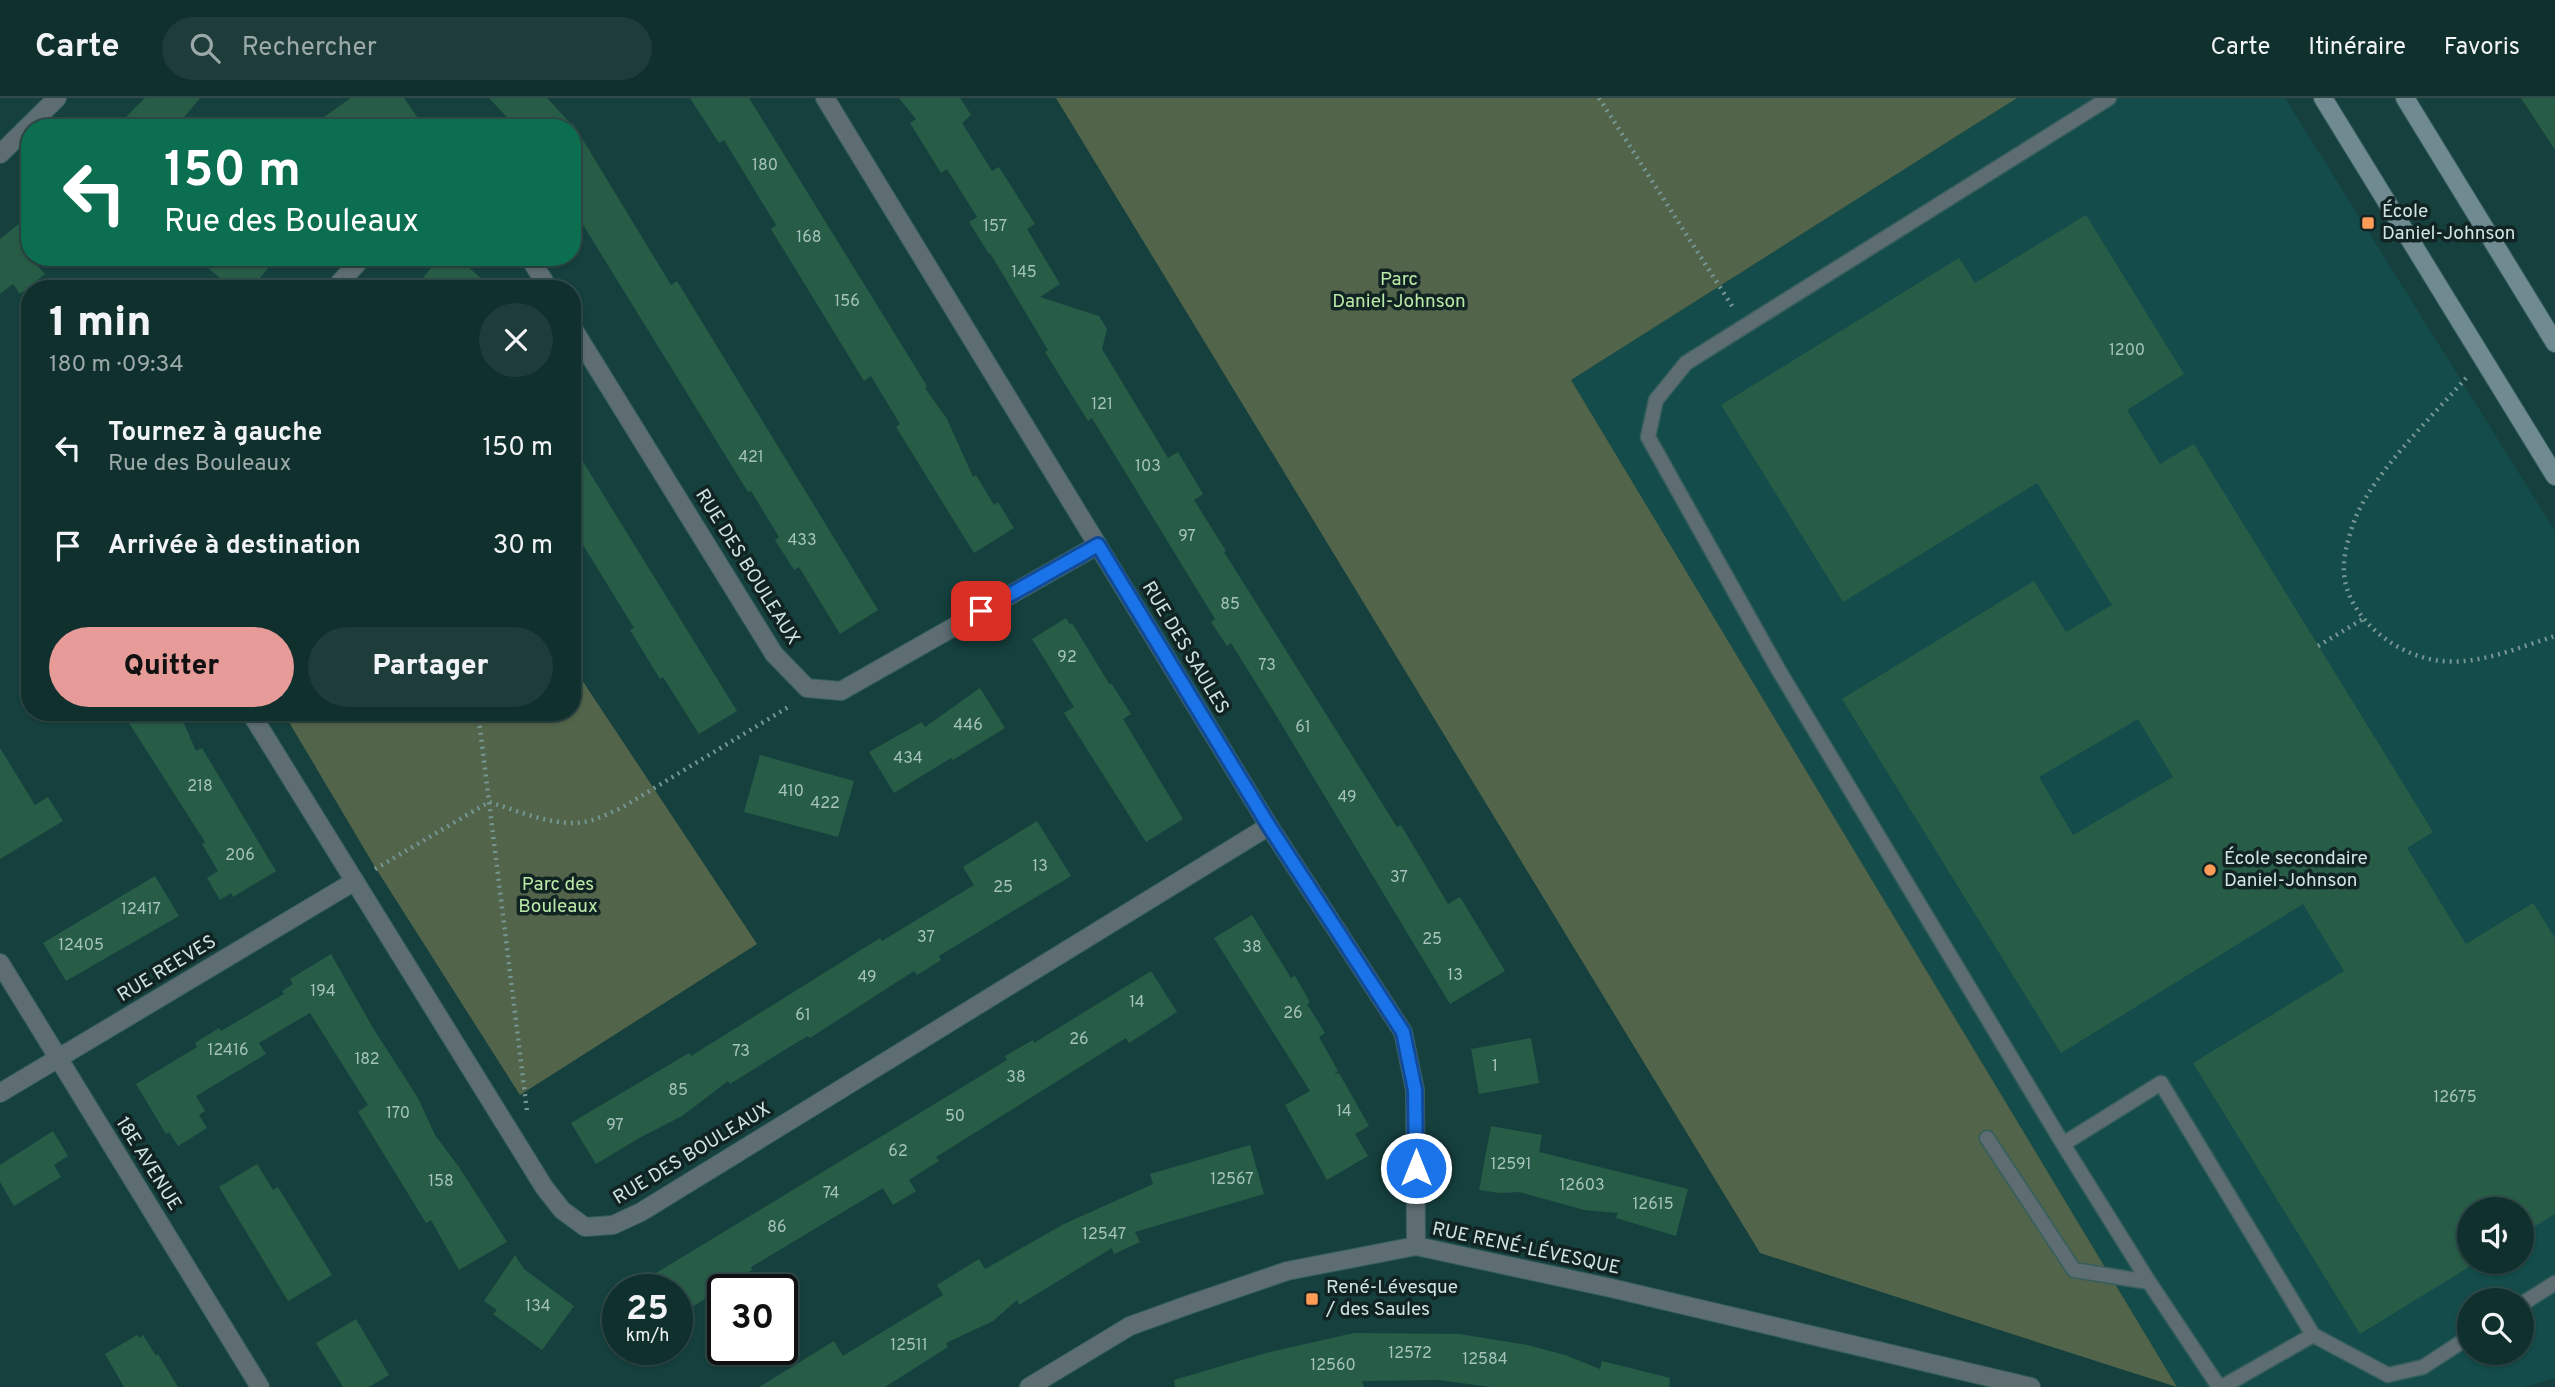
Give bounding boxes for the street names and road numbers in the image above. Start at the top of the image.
street label: RUE DES BOULEAUX [689,485,805,649]
street label: RUE DES SAULES [1136,577,1234,719]
street label: RUE REEVES [113,930,221,1008]
street label: RUE DES BOULEAUX [609,1098,775,1210]
street label: 18E AVENUE [110,1113,186,1215]
street label: RUE RENÉ-LÉVESQUE [1430,1216,1622,1281]

